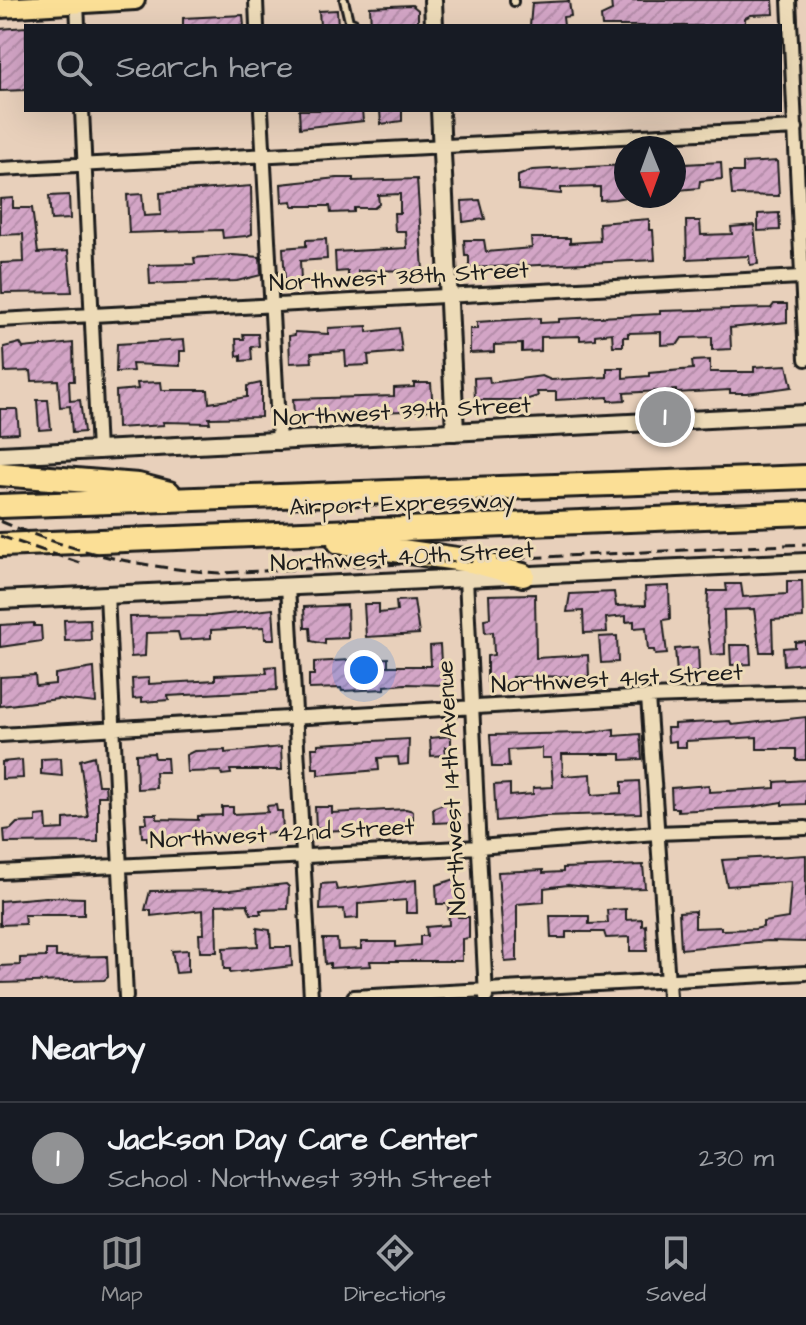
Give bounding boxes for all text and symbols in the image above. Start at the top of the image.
search box [24,24,782,112]
icon: search [52,46,96,90]
text: Search here [116,47,293,89]
north arrow [614,136,686,208]
street label: Northwest 38th Street [268,253,530,301]
pin: 1 [639,387,691,447]
street label: Northwest 39th Street [272,388,532,436]
street label: Airport Expressway [289,483,515,526]
street label: Northwest 40th Street [269,533,535,581]
your location [344,650,384,690]
street label: Northwest 41st Street [490,655,744,703]
street label: Northwest 14th Avenue [428,659,476,917]
street label: Northwest 42nd Street [149,810,416,858]
text: Nearby [32,1025,146,1073]
text: Jackson Day Care Center [108,1119,477,1161]
text: 1 [56,1140,60,1176]
text: 230 m [699,1140,774,1176]
text: School · Northwest 39th Street [108,1161,492,1197]
tab: Map [100,1231,144,1310]
tab: Directions [344,1231,446,1310]
tab: Saved [646,1231,706,1310]

